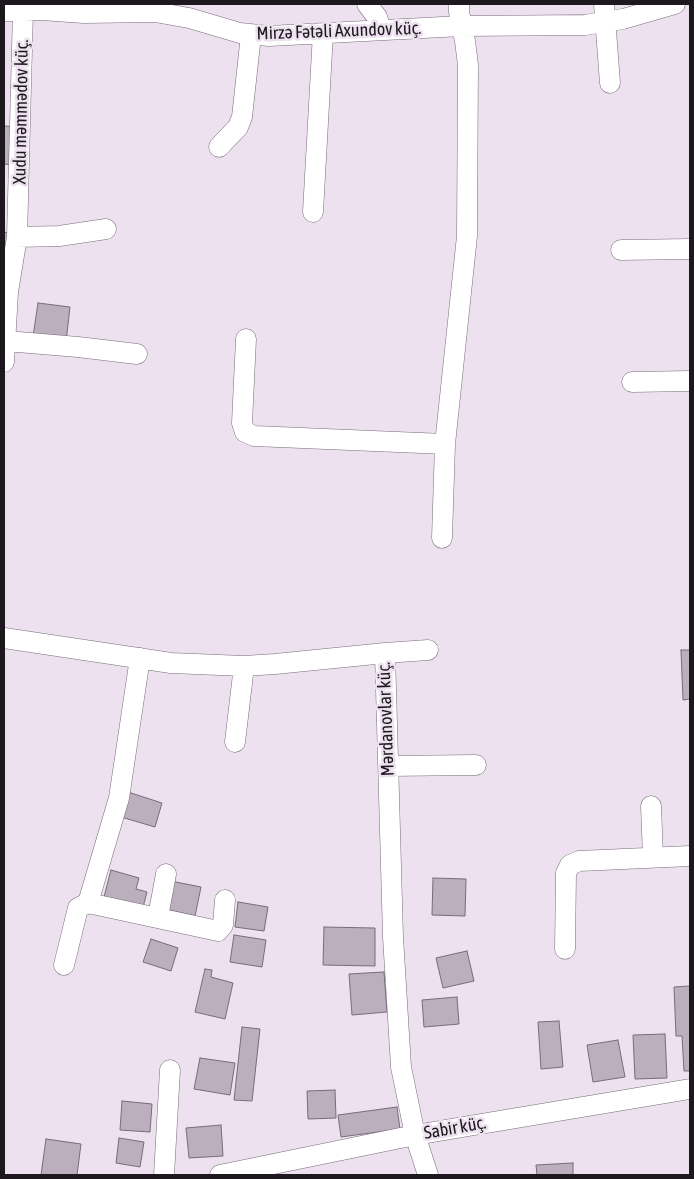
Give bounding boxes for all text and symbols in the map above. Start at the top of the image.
street label: Mirzə Fətəli Axundov küç. [256,17,422,45]
street label: Xudu məmmədov küç. [9,39,33,185]
street label: Mərdanovlar küç. [373,662,399,776]
street label: Sabir küç. [422,1112,488,1144]

